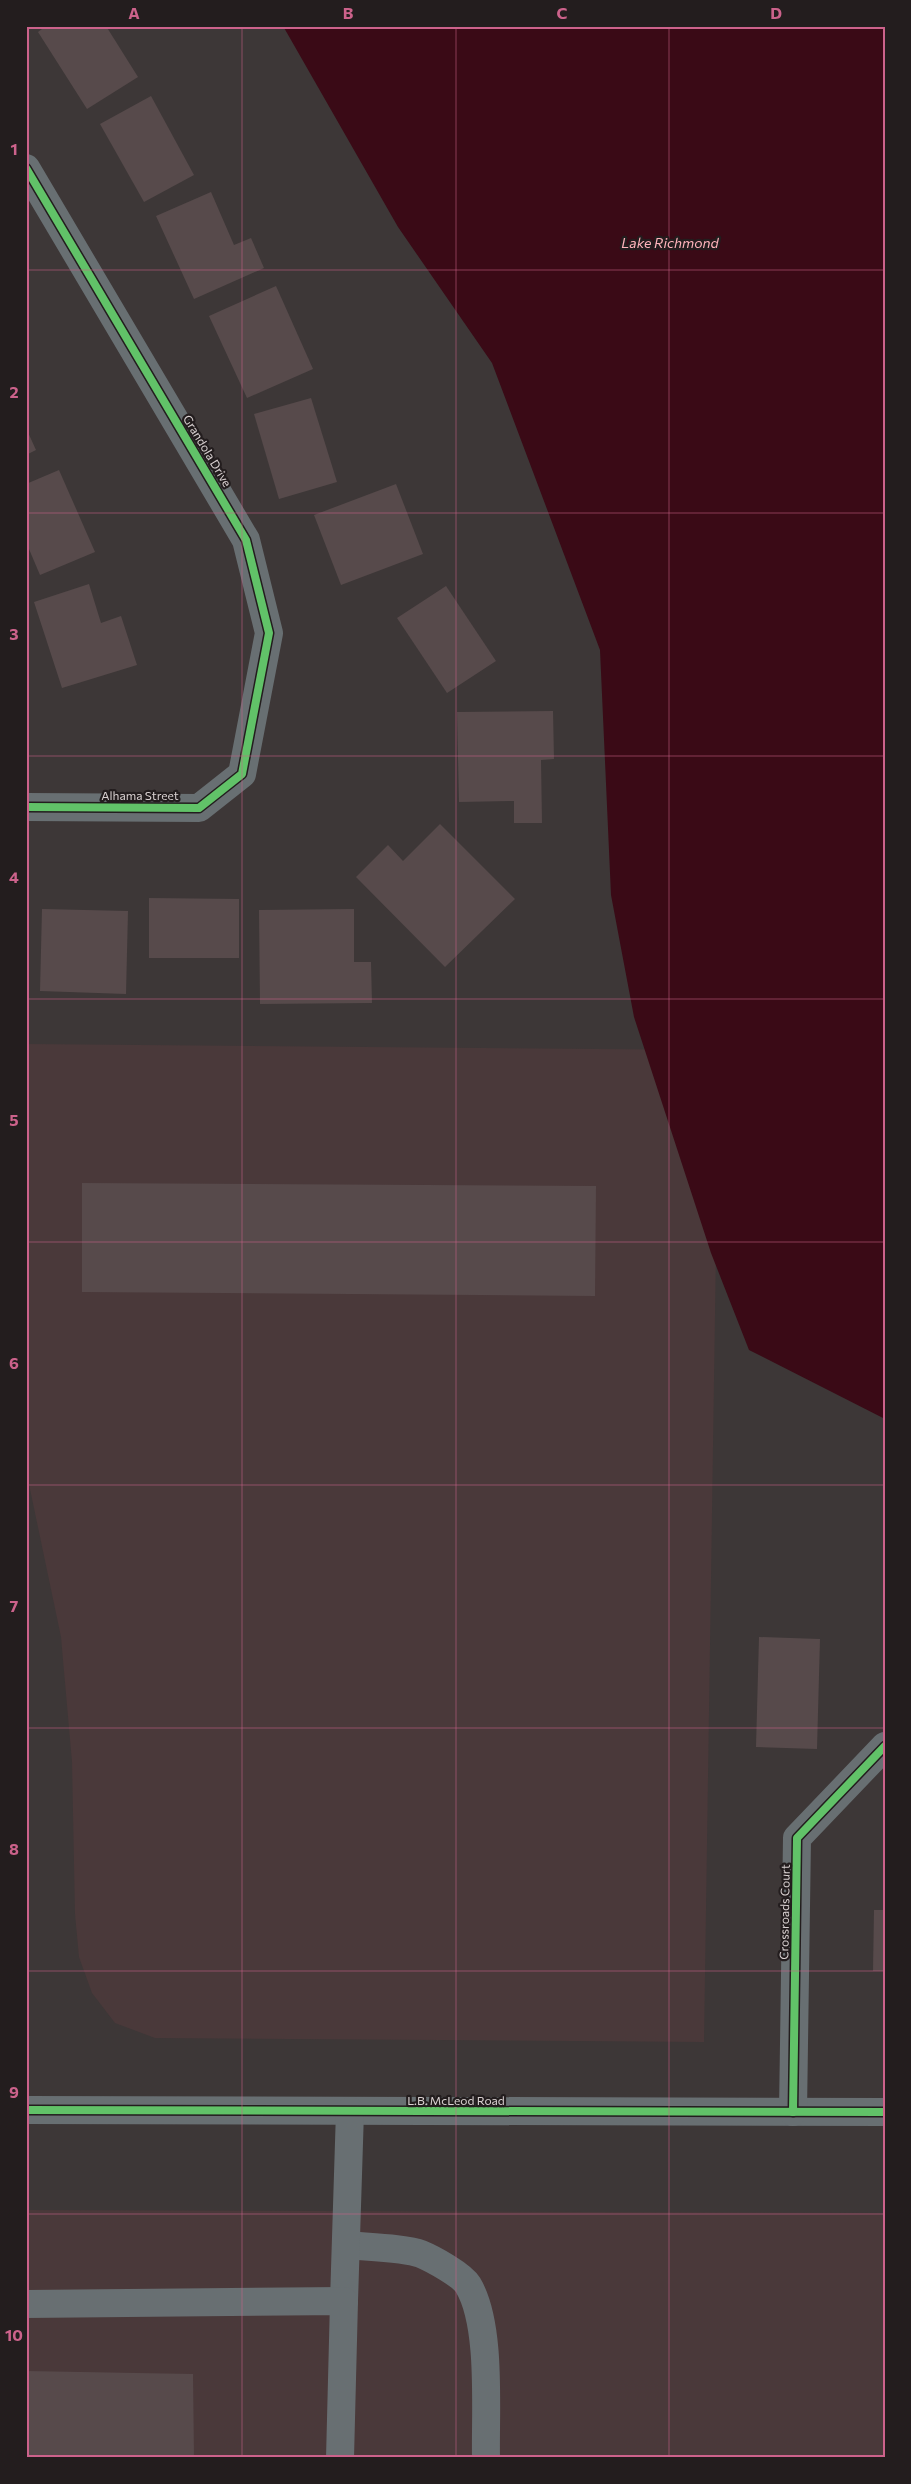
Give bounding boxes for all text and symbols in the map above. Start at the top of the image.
text: A [128,3,140,22]
text: B [343,3,354,22]
text: C [557,3,568,22]
text: D [770,3,782,22]
text: 1 [10,139,18,158]
water label: Lake Richmond [621,234,720,251]
text: 2 [9,382,19,401]
street label: Grandola Drive [181,412,235,489]
text: 3 [9,624,19,643]
street label: Alhama Street [101,788,179,802]
text: 4 [9,867,19,886]
text: 5 [9,1110,19,1129]
text: 6 [9,1353,19,1372]
text: 7 [10,1596,19,1615]
text: 8 [9,1839,19,1858]
street label: Crossroads Court [776,1864,792,1960]
text: 9 [9,2082,19,2101]
street label: L.B. McLeod Road [407,2093,505,2107]
text: 10 [5,2325,23,2344]

